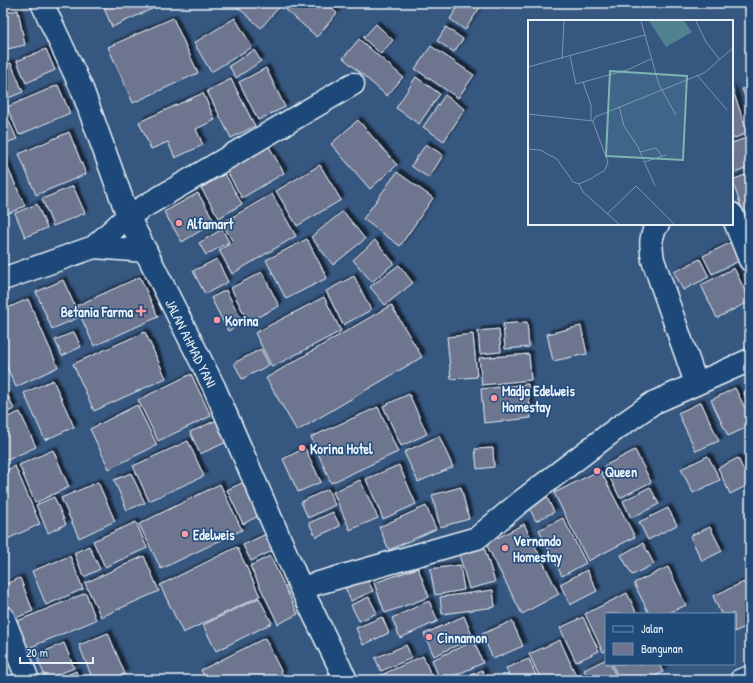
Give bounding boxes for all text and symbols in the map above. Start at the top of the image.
inset map [528,20,733,225]
place label: Alfamart [187,214,234,233]
marker: Alfamart [174,218,184,228]
street label: JALAN AHMAD YANI [162,295,222,391]
place label: Betania Farma [61,302,133,321]
marker: Betania Farma [136,306,146,316]
place label: Korina [225,311,259,330]
marker: Korina [212,315,222,325]
place label: Madja Edelweis Homestay [502,381,575,418]
marker: Madja Edelweis Homestay [489,393,499,403]
place label: Korina Hotel [310,439,373,458]
marker: Korina Hotel [297,443,307,453]
place label: Queen [605,462,637,481]
marker: Queen [592,466,602,476]
place label: Edelweis [193,525,235,544]
marker: Edelweis [180,529,190,539]
place label: Vernando Homestay [513,531,562,568]
marker: Vernando Homestay [500,543,510,553]
legend [605,613,735,665]
text: Jalan [641,620,663,637]
place label: Cinnamon [437,628,487,647]
marker: Cinnamon [424,632,434,642]
scale bar [20,639,93,665]
text: Bangunan [641,640,683,657]
text: 20 m [26,644,48,661]

